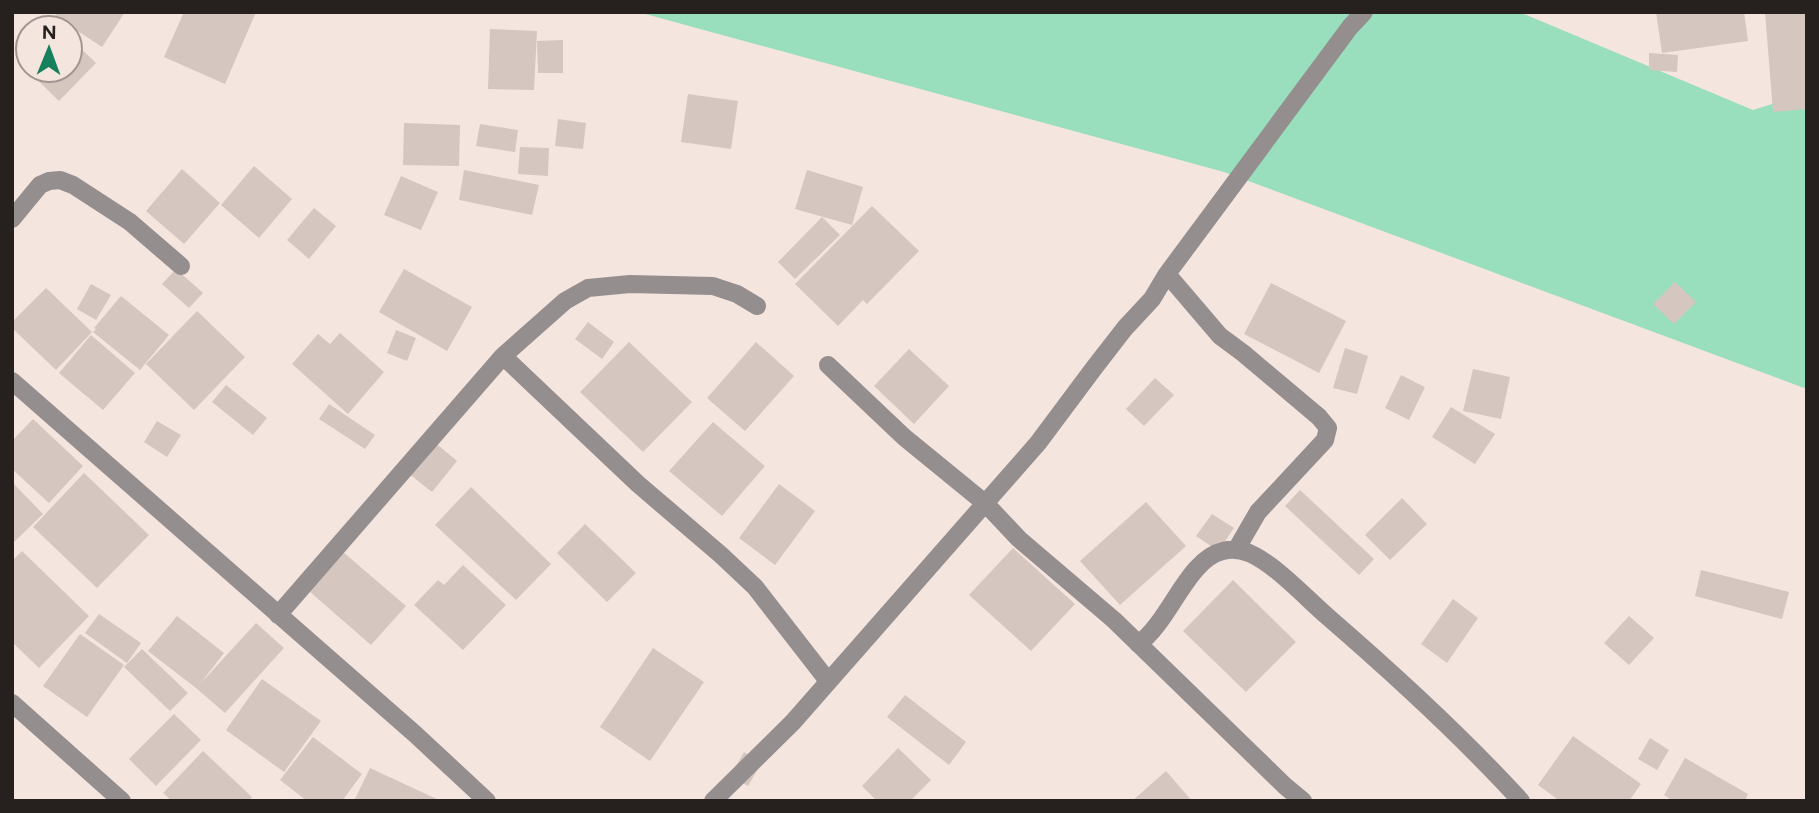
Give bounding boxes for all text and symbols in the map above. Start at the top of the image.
north arrow [14,14,84,84]
text: N [42,21,57,44]

